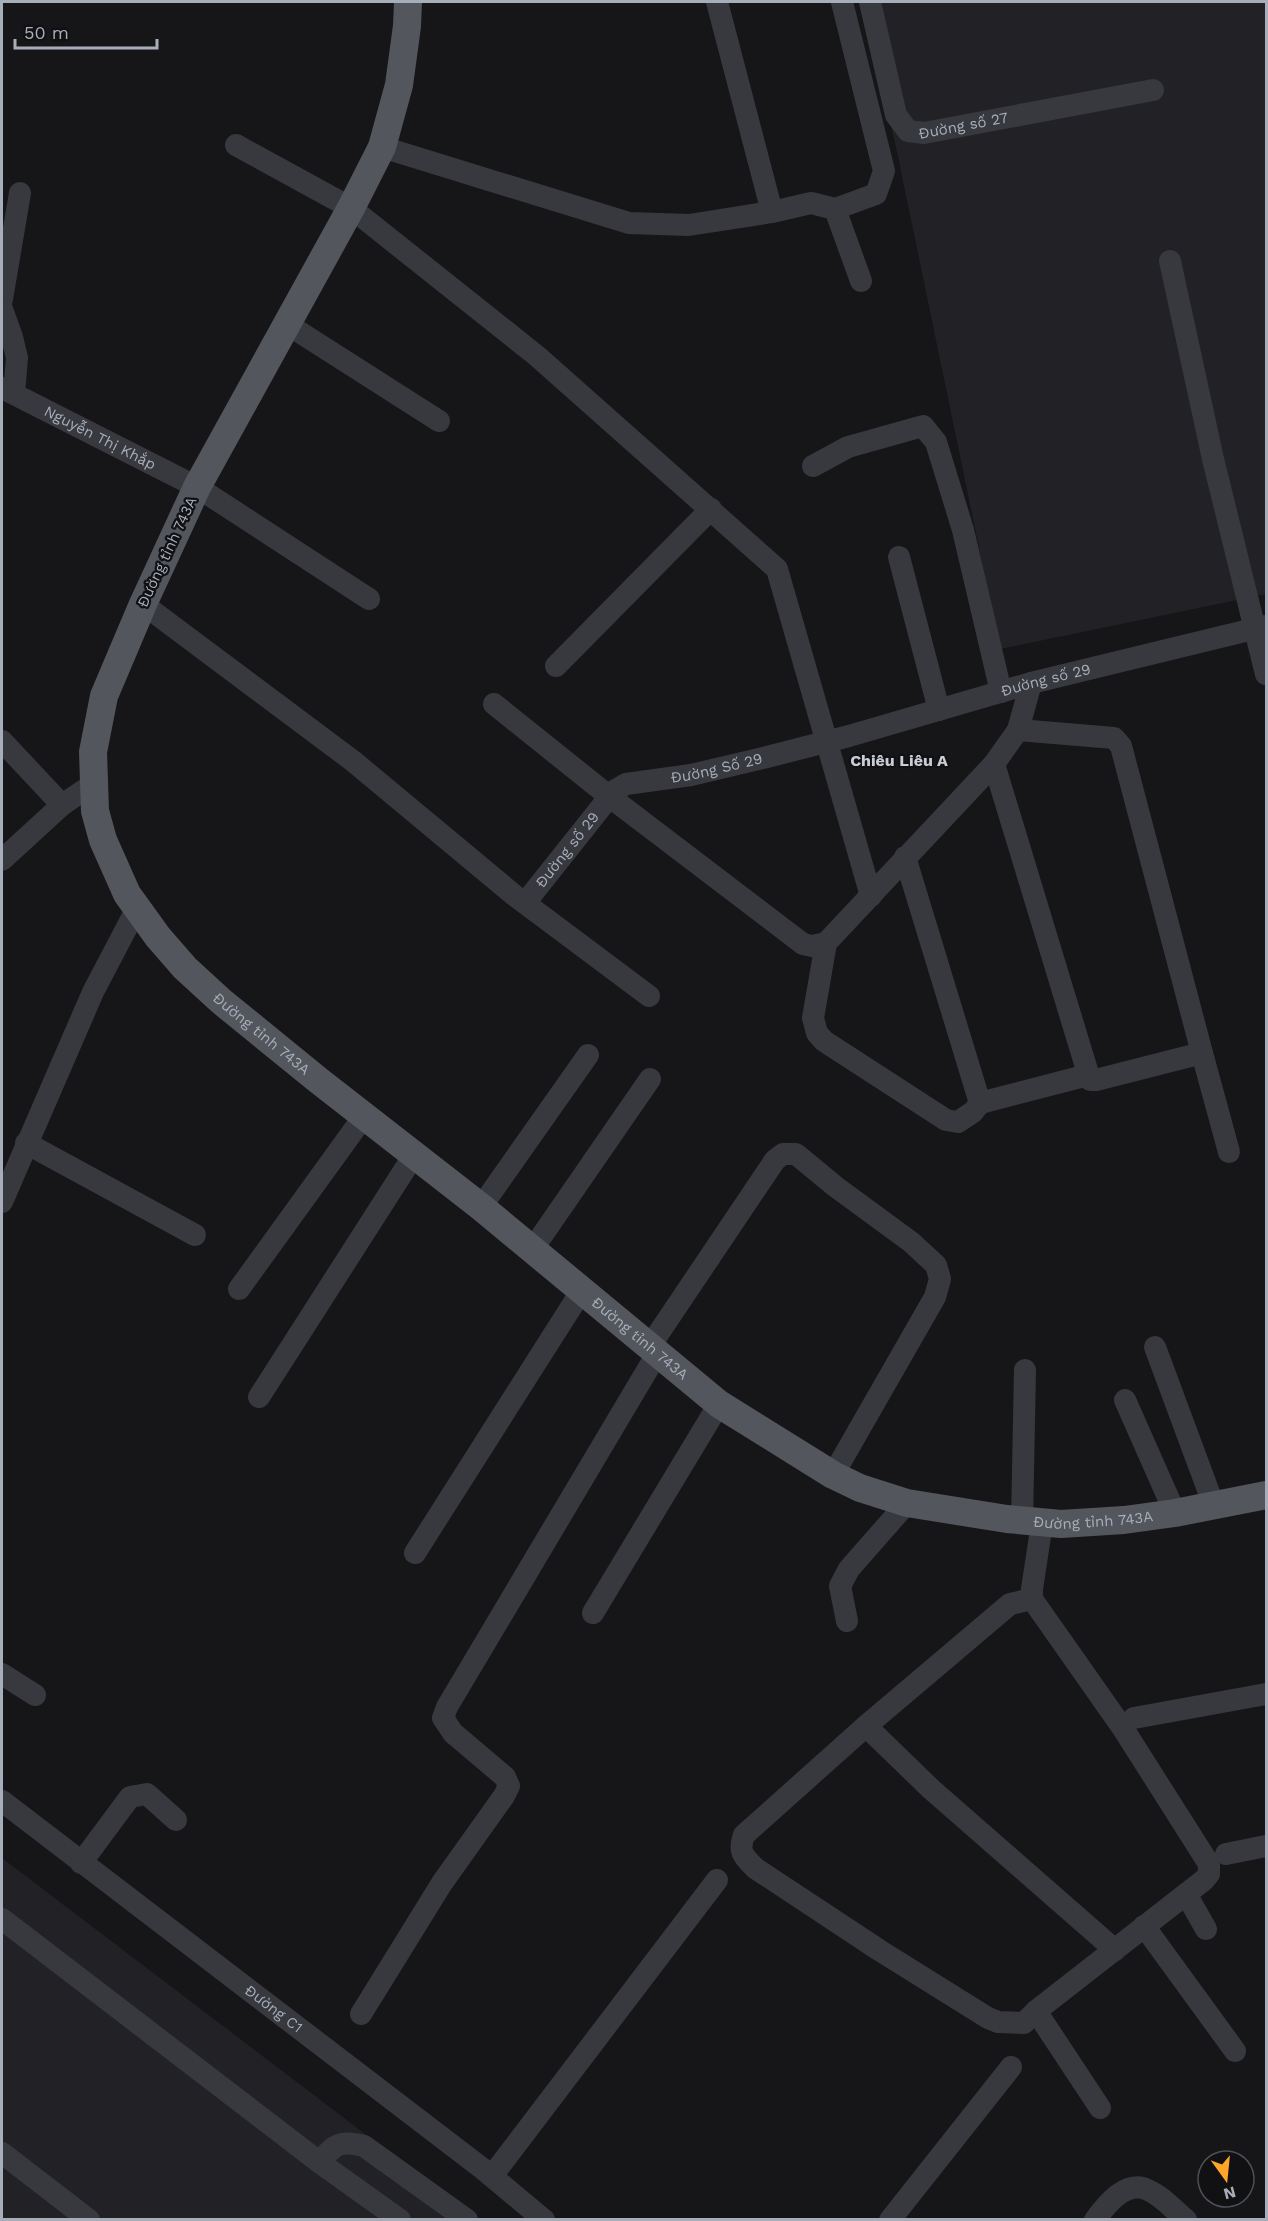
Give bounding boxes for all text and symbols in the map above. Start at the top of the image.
scale bar [15,12,158,50]
text: 50 m [24,22,69,43]
street label: Đường số 27 [917,108,1009,143]
street label: Nguyễn Thị Khắp [41,402,159,474]
street label: Đường tỉnh 743A [133,494,201,610]
street label: Đường số 29 [999,660,1092,700]
street label: Đường Số 29 [670,749,764,787]
district label: Chiêu Liêu A [850,751,948,770]
street label: Đường số 29 [532,808,603,891]
street label: Đường tỉnh 743A [209,989,314,1079]
street label: Đường tỉnh 743A [588,1293,692,1384]
street label: Đường tỉnh 743A [1032,1507,1154,1533]
street label: Đường C1 [241,1981,306,2037]
north arrow [1196,2149,1256,2209]
text: N [1222,2182,1238,2204]

